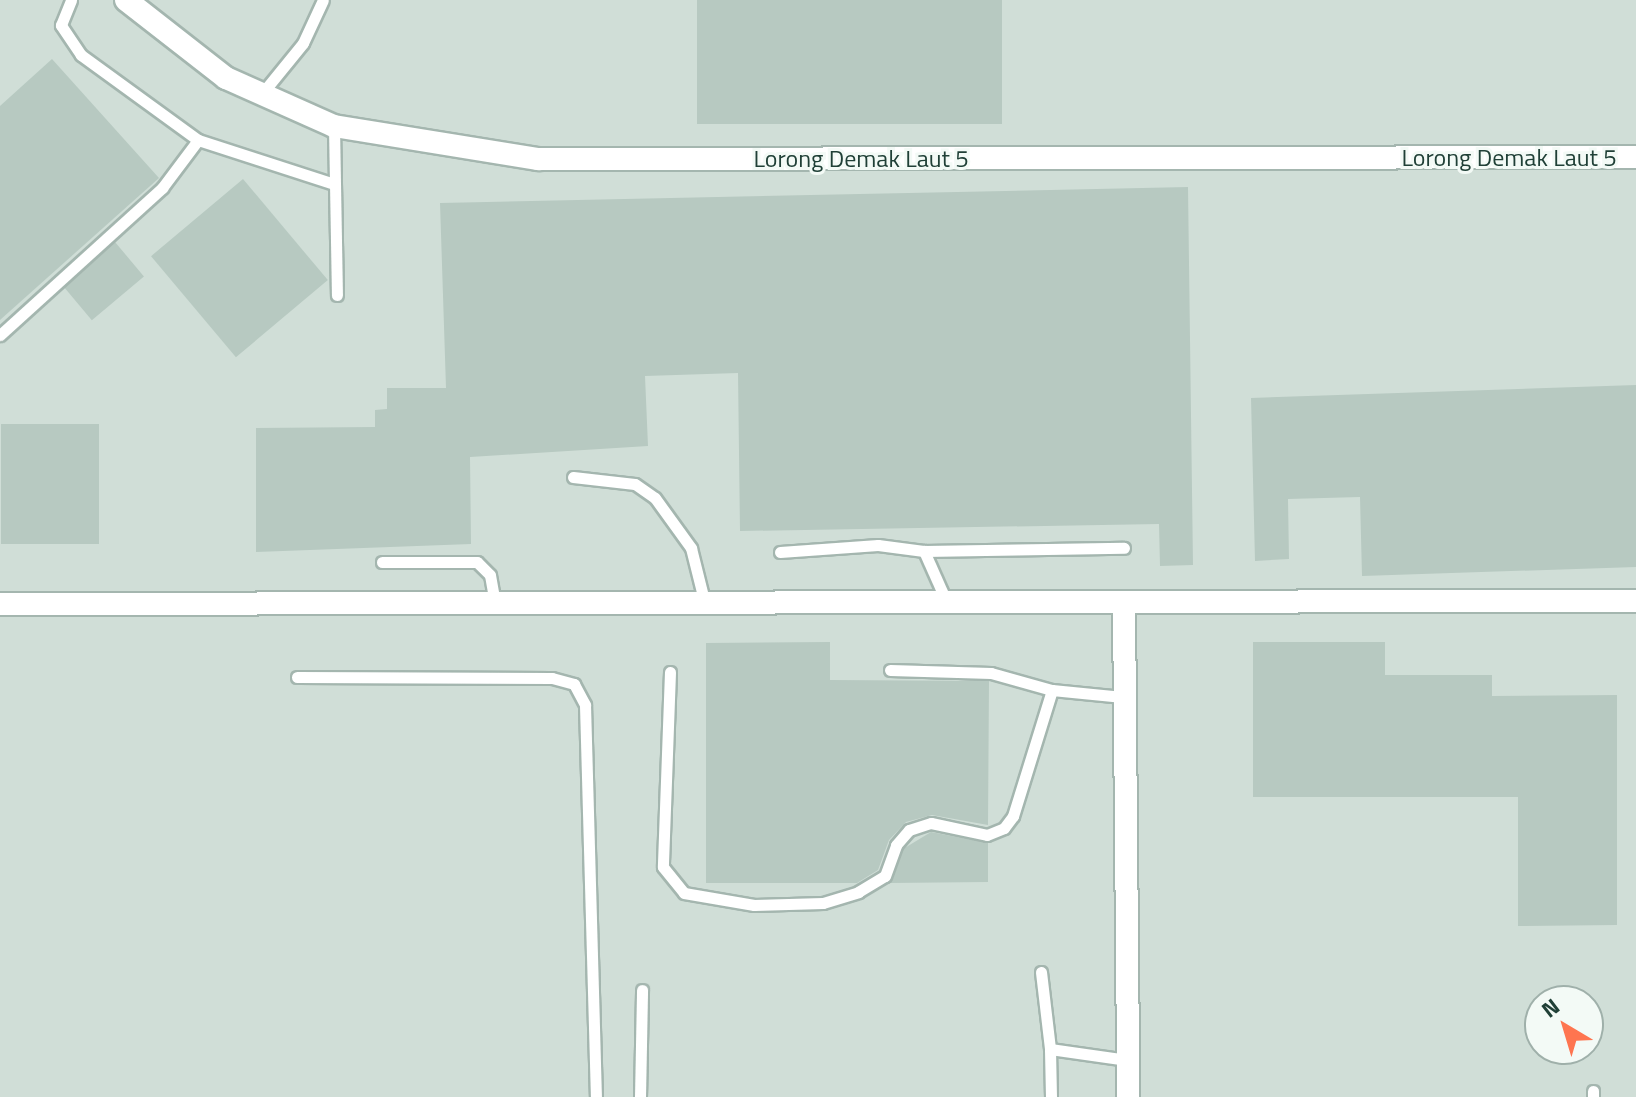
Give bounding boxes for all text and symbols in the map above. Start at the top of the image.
street label: Lorong Demak Laut 5 [1401,144,1617,172]
street label: Lorong Demak Laut 5 [753,145,969,173]
north arrow [1524,985,1604,1065]
text: N [1534,990,1567,1026]

